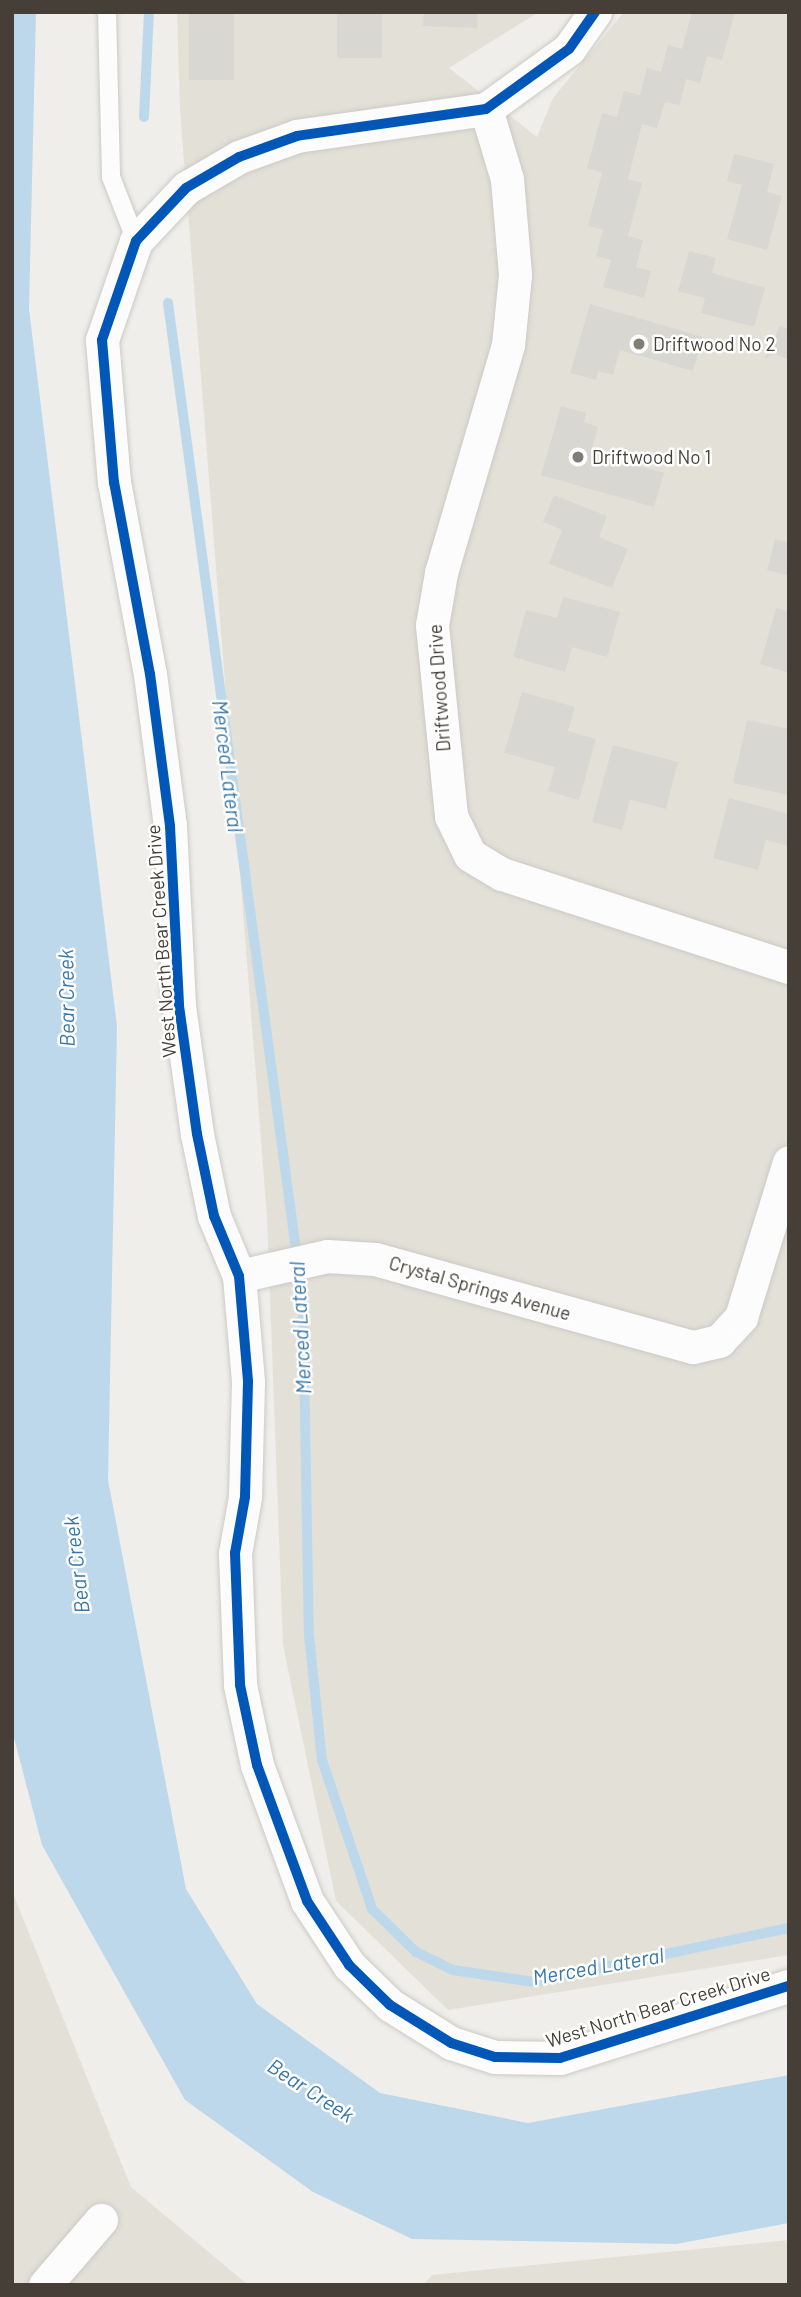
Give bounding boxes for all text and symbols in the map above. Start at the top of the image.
place label: Driftwood No 2 [653,333,776,355]
marker: Driftwood No 2 [631,336,647,352]
place label: Driftwood No 1 [592,446,711,468]
marker: Driftwood No 1 [570,449,586,465]
street label: Driftwood Drive [423,623,455,753]
water label: Merced Lateral [207,699,249,833]
street label: West North Bear Creek Drive [141,824,181,1058]
water label: Bear Creek [53,949,79,1047]
street label: Crystal Springs Avenue [386,1251,574,1325]
water label: Merced Lateral [284,1261,316,1395]
water label: Bear Creek [58,1515,94,1615]
water label: Merced Lateral [530,1942,666,1990]
street label: West North Bear Creek Drive [543,1962,773,2052]
water label: Bear Creek [263,2053,359,2127]

